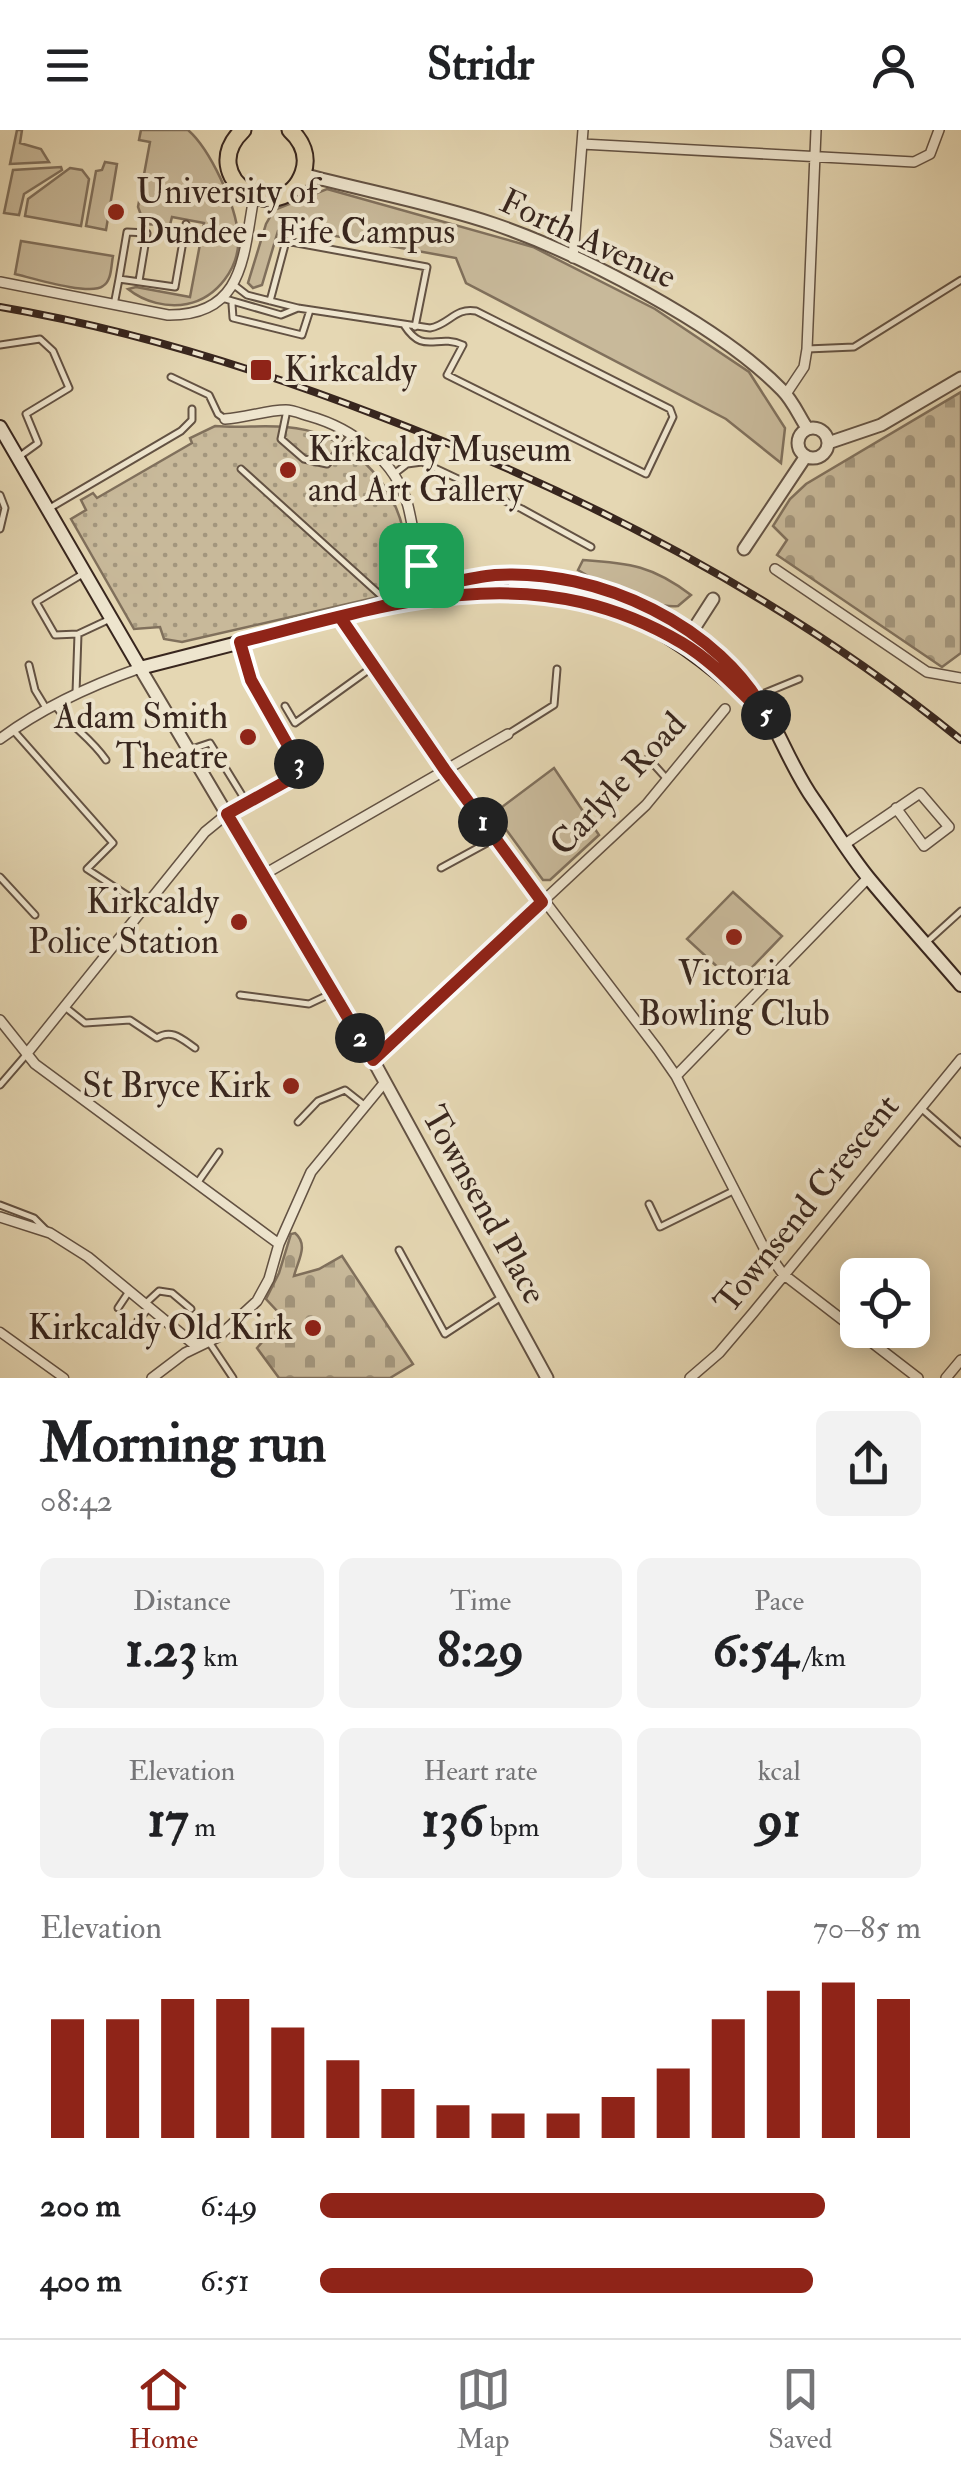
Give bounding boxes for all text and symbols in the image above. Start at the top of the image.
text: Stridr [427,37,534,93]
icon: menu [40,38,95,93]
icon: person [866,38,921,93]
place label: University of Dundee - Fife Campus [136,170,455,254]
street label: Forth Avenue [493,179,683,299]
marker: University of Dundee - Fife Campus [105,201,127,223]
place label: Kirkcaldy [284,348,417,392]
marker: Kirkcaldy [248,357,274,383]
place label: Kirkcaldy Museum and Art Gallery [308,428,571,512]
marker: Kirkcaldy Museum and Art Gallery [277,459,299,481]
pin [379,523,464,608]
icon: arrive [394,538,449,593]
pin: 5 [741,690,791,740]
place label: Adam Smith Theatre [53,695,228,779]
text: 5 [760,697,772,732]
street label: Carlyle Road [540,703,696,865]
marker: Adam Smith Theatre [237,726,259,748]
pin: 3 [274,739,324,789]
text: 3 [294,746,304,781]
pin: 1 [458,797,508,847]
text: 1 [478,804,488,839]
place label: Kirkcaldy Police Station [28,880,220,964]
marker: Kirkcaldy Police Station [228,911,250,933]
marker: Victoria Bowling Club [723,926,745,948]
place label: Victoria Bowling Club [638,952,830,1036]
pin: 2 [335,1013,385,1063]
text: 2 [353,1020,367,1055]
place label: St Bryce Kirk [82,1064,271,1108]
marker: St Bryce Kirk [280,1075,302,1097]
street label: Townsend Crescent [705,1085,909,1323]
street label: Townsend Place [412,1098,556,1312]
map controls [840,1258,930,1348]
button: locate [840,1258,930,1348]
place label: Kirkcaldy Old Kirk [28,1306,293,1350]
marker: Kirkcaldy Old Kirk [302,1317,324,1339]
text: Morning run [40,1409,326,1478]
button: share [816,1411,921,1516]
text: 08:42 [40,1481,113,1521]
text: Distance [133,1584,231,1619]
text: Time [450,1584,511,1619]
text: Pace [754,1584,804,1619]
text: 1.23 [125,1619,197,1682]
text: 8:29 [437,1619,524,1682]
text: 6:54 [712,1619,798,1682]
text: km [197,1640,238,1675]
text: /km [798,1640,846,1675]
text: Elevation [128,1754,235,1789]
text: Heart rate [424,1754,537,1789]
text: kcal [758,1754,801,1789]
text: 17 [148,1789,188,1852]
text: 136 [422,1789,484,1852]
text: 91 [758,1789,801,1852]
text: m [188,1810,216,1845]
text: bpm [484,1810,539,1845]
text: Elevation [40,1908,162,1948]
text: 70–85 m [813,1908,921,1948]
text: 200 m [40,2186,121,2226]
text: 6:49 [200,2186,258,2226]
text: 400 m [40,2261,122,2301]
text: 6:51 [200,2261,250,2301]
tab: Home [129,2362,198,2457]
tab: Map [456,2362,511,2457]
tab: Saved [768,2362,832,2457]

